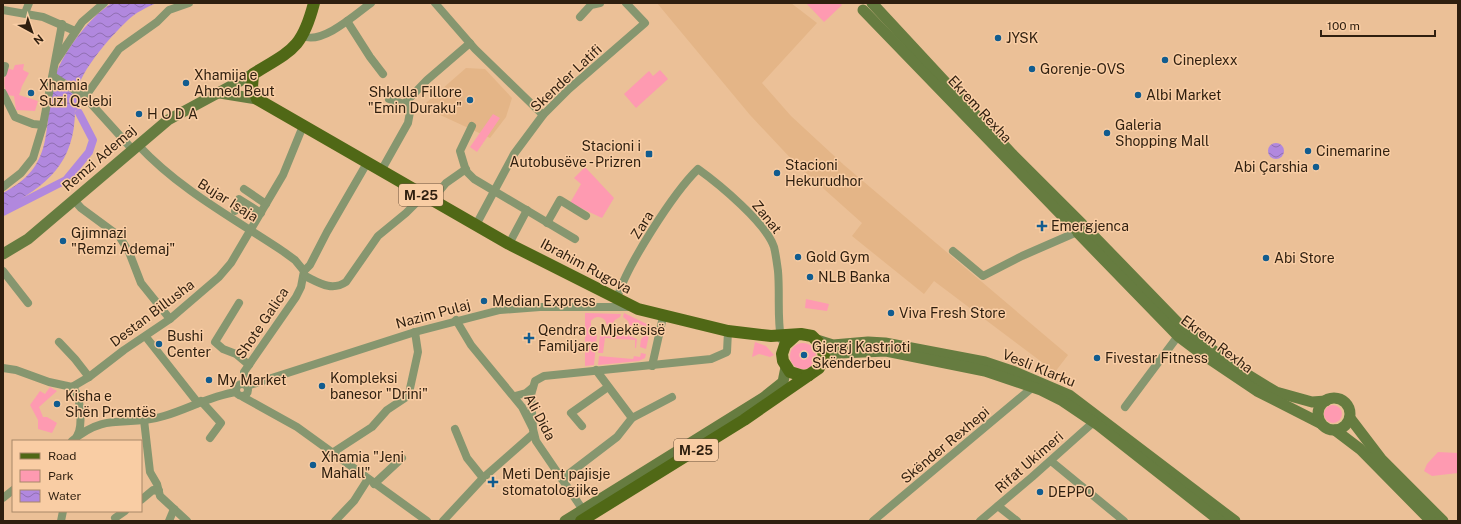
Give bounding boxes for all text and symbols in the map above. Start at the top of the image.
north arrow [12,12,52,52]
scale bar [1321,12,1435,38]
text: 100 m [1327,19,1360,33]
place label: JYSK [1006,30,1039,46]
text: N [31,32,46,47]
marker: JYSK [993,33,1003,43]
street label: Skender Latifi [527,41,605,115]
place label: Cineplexx [1173,52,1238,68]
marker: Cineplexx [1160,55,1170,65]
place label: Gorenje-OVS [1040,61,1125,77]
marker: Gorenje-OVS [1027,64,1037,74]
place label: Xhamija e Ahmed Beut [194,67,275,99]
street label: Ekrem Rexha [945,72,1015,146]
place label: Xhamia Suzi Qelebi [39,77,112,109]
marker: Xhamija e Ahmed Beut [181,78,191,88]
place label: Shkolla Fillore "Emin Duraku" [368,84,462,116]
place label: Albi Market [1146,87,1221,103]
marker: Xhamia Suzi Qelebi [26,88,36,98]
marker: Albi Market [1133,90,1143,100]
marker: Shkolla Fillore "Emin Duraku" [465,95,475,105]
place label: H O D A [147,106,198,122]
marker: H O D A [134,109,144,119]
place label: Galeria Shopping Mall [1115,117,1209,149]
street label: Remzi Ademaj [59,122,139,194]
marker: Galeria Shopping Mall [1102,128,1112,138]
place label: Stacioni i Autobusëve - Prizren [510,138,641,170]
place label: Cinemarine [1316,143,1390,159]
marker: Cinemarine [1303,146,1313,156]
marker: Stacioni i Autobusëve - Prizren [644,149,654,159]
place label: Stacioni Hekurudhor [785,157,863,189]
place label: Abi Çarshia [1234,159,1308,175]
marker: Abi Çarshia [1311,162,1321,172]
marker: Stacioni Hekurudhor [772,168,782,178]
street label: Bujar Isaja [195,175,261,225]
road number: M-25 [399,184,443,206]
street label: Zanat [749,197,785,237]
street label: Zara [627,208,657,242]
place label: Emergjenca [1051,218,1129,234]
marker: Emergjenca [1036,220,1048,232]
place label: Gjimnazi "Remzi Ademaj" [71,225,175,257]
street label: Ibrahim Rugova [538,235,634,297]
marker: Gjimnazi "Remzi Ademaj" [58,236,68,246]
place label: Gold Gym [806,249,870,265]
place label: Abi Store [1274,250,1335,266]
marker: Gold Gym [793,252,803,262]
marker: Abi Store [1261,253,1271,263]
place label: NLB Banka [818,269,890,285]
marker: NLB Banka [805,272,815,282]
street label: Destan Billusha [107,276,197,350]
street label: Shote Galica [232,284,292,362]
place label: Median Express [492,293,596,309]
street label: Nazim Pulaj [394,296,472,332]
marker: Median Express [479,296,489,306]
place label: Viva Fresh Store [899,305,1006,321]
marker: Viva Fresh Store [886,308,896,318]
street label: Ekrem Rexha [1178,312,1256,376]
place label: Qendra e Mjekësisë Familjare [538,322,665,354]
place label: Bushi Center [167,328,211,360]
marker: Qendra e Mjekësisë Familjare [523,332,535,344]
marker: Bushi Center [154,339,164,349]
place label: Gjergj Kastrioti Skënderbeu [812,339,910,371]
street label: Vesli Klarku [1000,346,1078,390]
marker: Gjergj Kastrioti Skënderbeu [799,350,809,360]
place label: Fivestar Fitness [1105,350,1208,366]
marker: Fivestar Fitness [1092,353,1102,363]
place label: Kompleksi banesor "Drini" [330,370,428,402]
place label: My Market [217,372,286,388]
marker: My Market [204,375,214,385]
marker: Kompleksi banesor "Drini" [317,381,327,391]
place label: Kisha e Shën Premtës [65,388,156,420]
street label: Ali Dida [521,391,559,443]
marker: Kisha e Shën Premtës [52,399,62,409]
street label: Skënder Rexhepi [898,403,992,487]
street label: Rifat Ukimeri [992,428,1066,496]
road number: M-25 [674,439,718,461]
legend [12,440,142,512]
text: Road [48,449,76,463]
place label: Xhamia "Jeni Mahall" [321,449,404,481]
marker: Xhamia "Jeni Mahall" [308,460,318,470]
place label: Meti Dent pajisje stomatologjike [502,466,610,498]
text: Park [48,469,74,483]
marker: Meti Dent pajisje stomatologjike [487,476,499,488]
place label: DEPPO [1048,484,1095,500]
marker: DEPPO [1035,487,1045,497]
text: Water [48,489,82,503]

